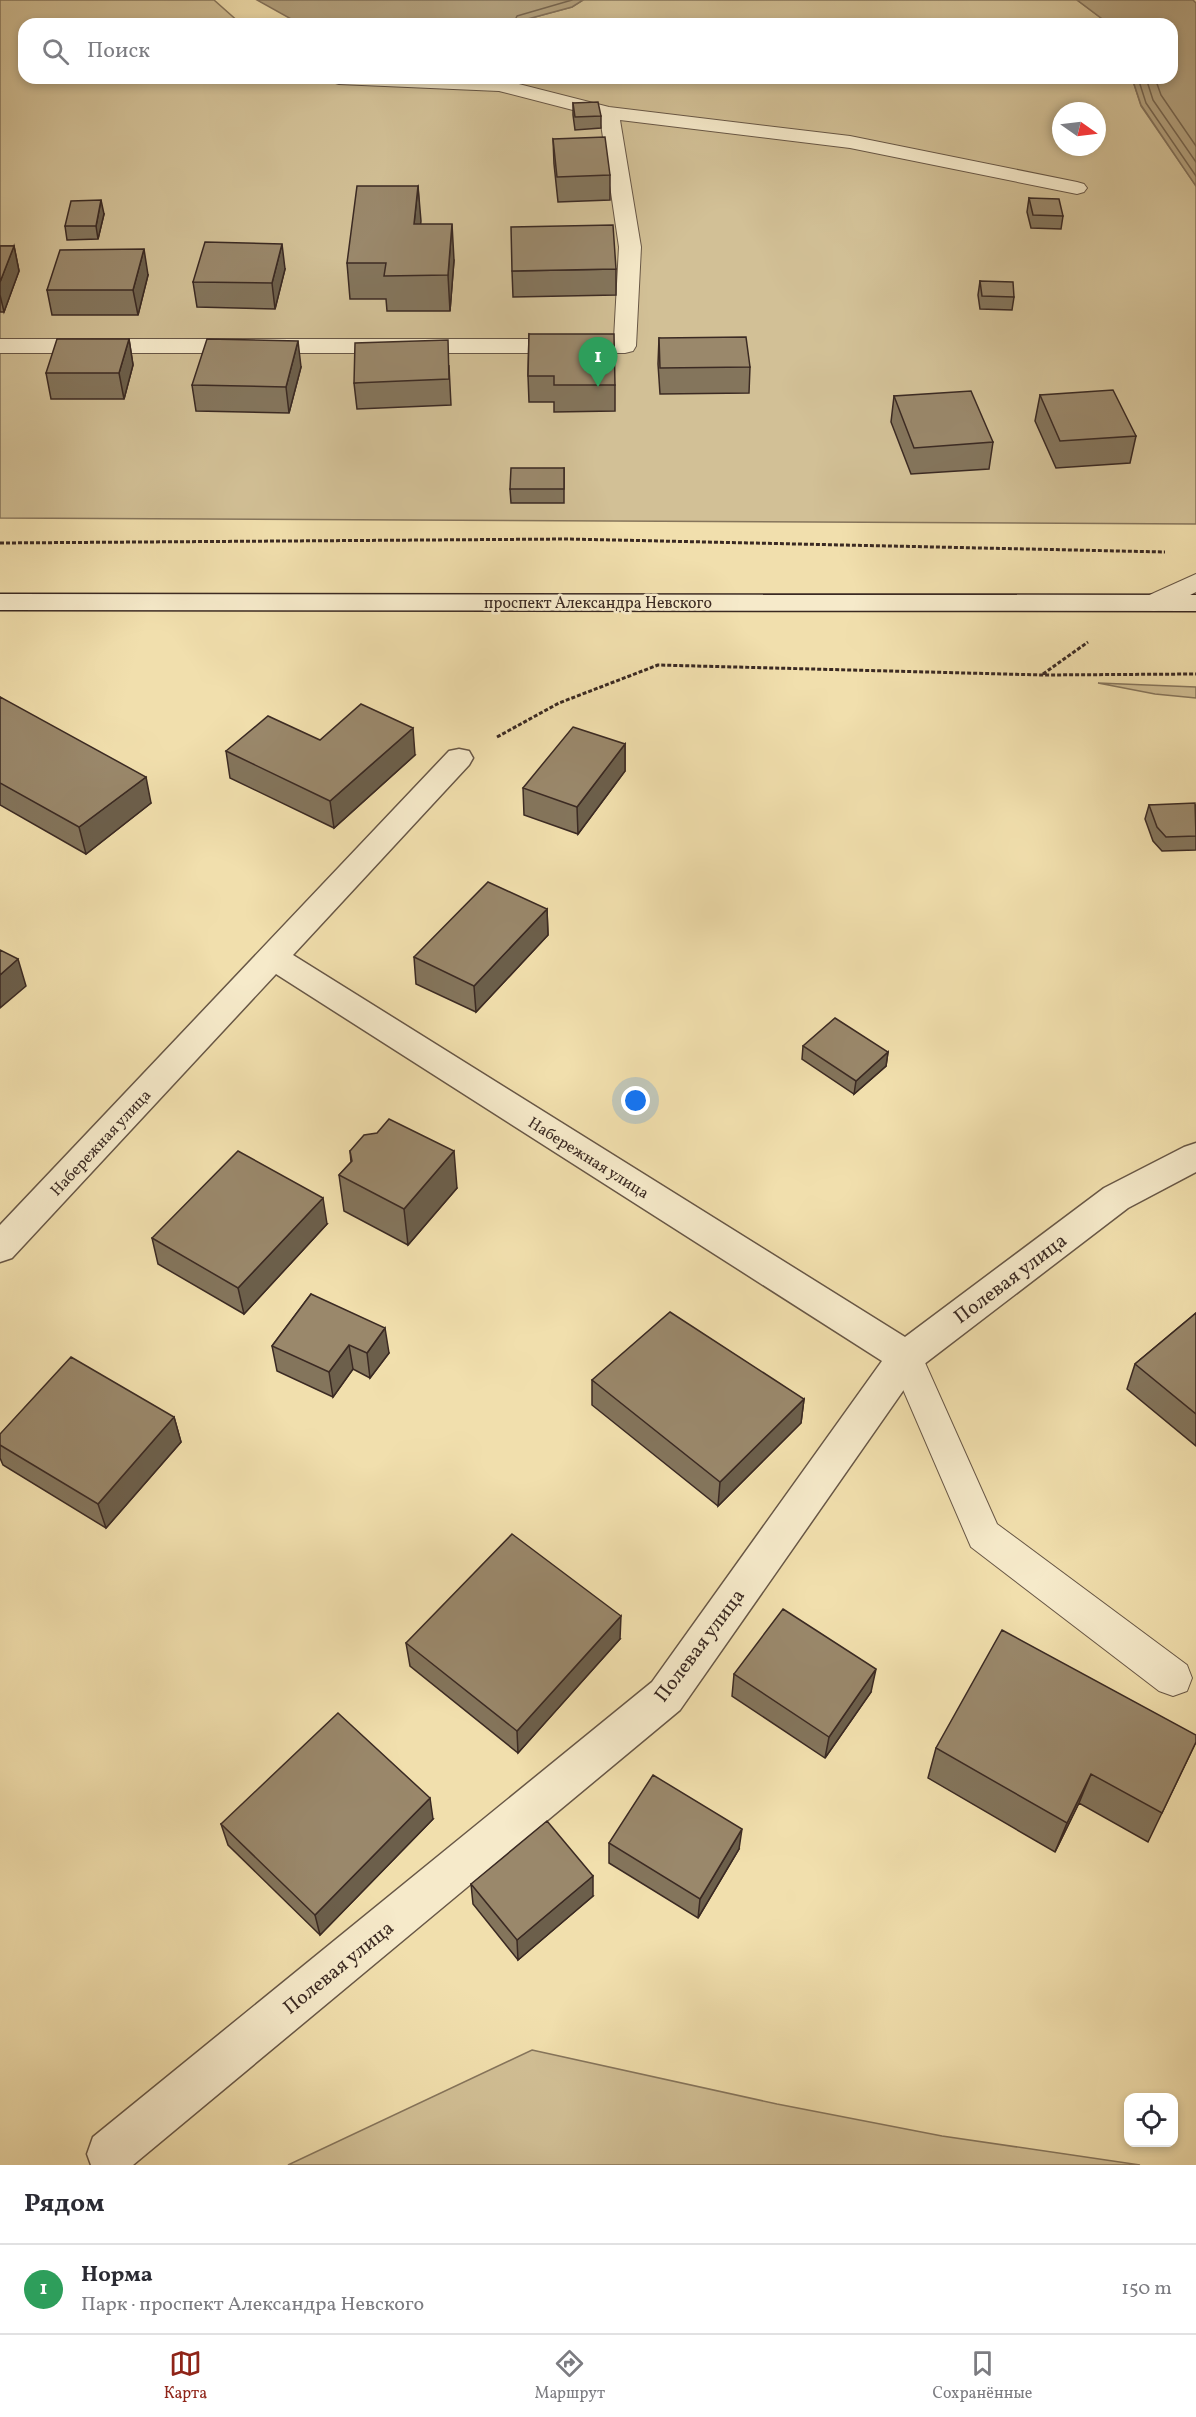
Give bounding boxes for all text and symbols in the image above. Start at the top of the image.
search box [18,18,1178,84]
icon: search [39,35,72,68]
text: Поиск [87,36,150,67]
north arrow [1052,102,1106,156]
pin: 1 [578,338,618,387]
street label: проспект Александра Невского [484,593,712,615]
street label: Набережная улица [46,1085,157,1202]
your location [621,1086,650,1115]
street label: Набережная улица [523,1113,653,1205]
street label: Полевая улица [949,1228,1074,1332]
street label: Полевая улица [649,1584,753,1709]
street label: Полевая улица [278,1915,401,2022]
map controls [1124,2093,1178,2147]
button: locate [1124,2093,1178,2147]
text: Рядом [24,2186,104,2222]
text: Норма [81,2260,153,2291]
text: 1 [39,2275,48,2303]
text: 150 m [1121,2275,1172,2303]
text: Парк · проспект Александра Невского [81,2291,424,2319]
tab: Карта [164,2347,207,2405]
tab: Маршрут [534,2347,605,2405]
tab: Сохранённые [932,2347,1032,2405]

